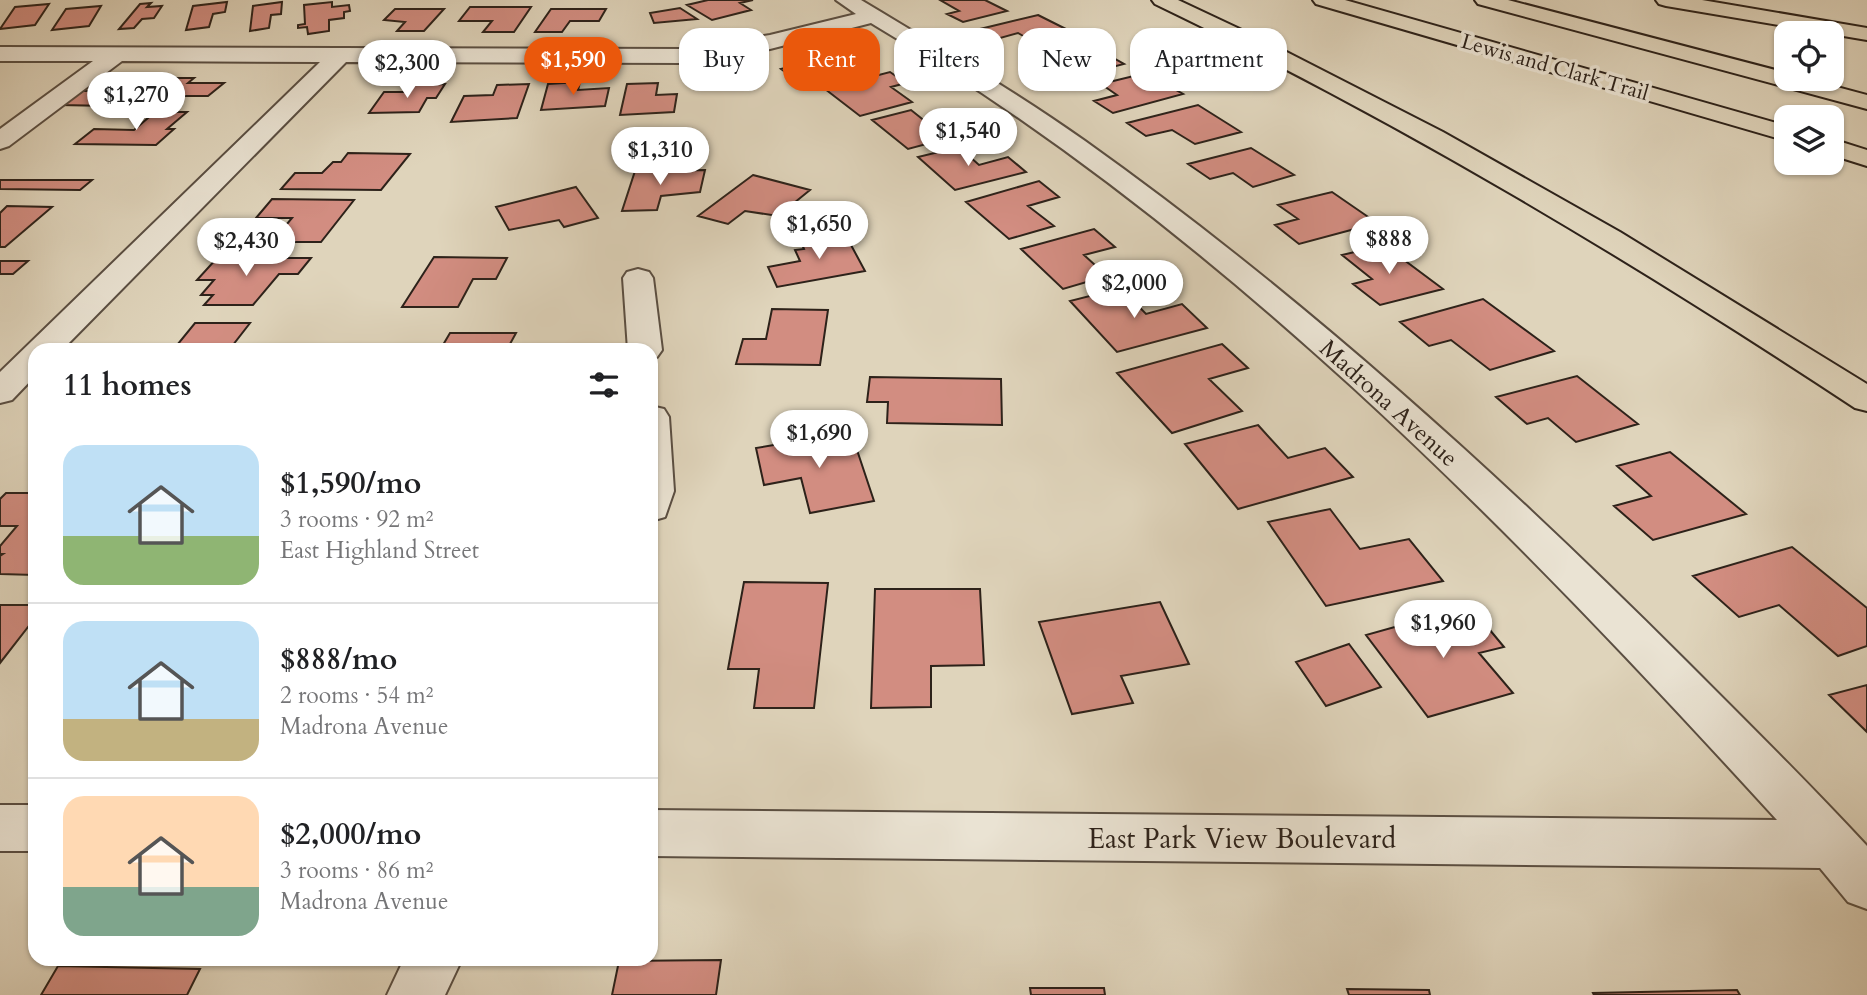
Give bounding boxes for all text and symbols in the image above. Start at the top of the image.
map controls [1774,21,1844,175]
button: locate [1774,21,1844,91]
street label: Lewis and Clark Trail [1458,27,1652,108]
chip: Buy [679,28,769,91]
chip: Rent [783,28,880,91]
chip: Filters [894,28,1004,91]
chip: New [1018,28,1116,91]
chip: Apartment [1130,28,1287,91]
pin: $1,590 [516,38,630,97]
pin: $2,300 [350,41,464,100]
text: $1,590 [540,44,606,75]
text: $2,300 [374,47,440,78]
pin: $1,270 [79,72,193,132]
text: $1,270 [103,79,169,110]
button: layers [1774,105,1844,175]
pin: $1,540 [911,108,1025,168]
text: $1,540 [935,115,1001,146]
pin: $1,310 [603,128,717,187]
text: $1,310 [627,134,693,165]
pin: $1,650 [762,202,876,261]
text: $1,650 [786,208,852,239]
pin: $888 [1348,216,1430,276]
pin: $2,430 [189,218,303,278]
text: $888 [1365,223,1413,254]
text: $2,430 [213,225,279,256]
pin: $2,000 [1077,260,1191,320]
text: $2,000 [1101,267,1167,298]
street label: Madrona Avenue [1312,332,1465,474]
text: 11 homes [63,365,192,406]
icon: filters [585,366,623,404]
pin: $1,690 [762,410,876,470]
text: $1,690 [786,417,852,448]
text: $1,590/mo [280,463,421,504]
icon: home [119,473,203,557]
text: 3 rooms · 92 m² [280,504,433,535]
text: East Highland Street [280,535,479,566]
pin: $1,960 [1386,600,1500,660]
text: $1,960 [1410,607,1476,638]
text: $888/mo [280,639,397,680]
icon: home [119,649,203,733]
text: 2 rooms · 54 m² [280,680,433,711]
text: Madrona Avenue [280,711,448,742]
text: $2,000/mo [280,814,421,855]
street label: East Park View Boulevard [1088,820,1396,858]
icon: home [119,824,203,908]
text: 3 rooms · 86 m² [280,855,433,886]
text: Madrona Avenue [280,886,448,917]

